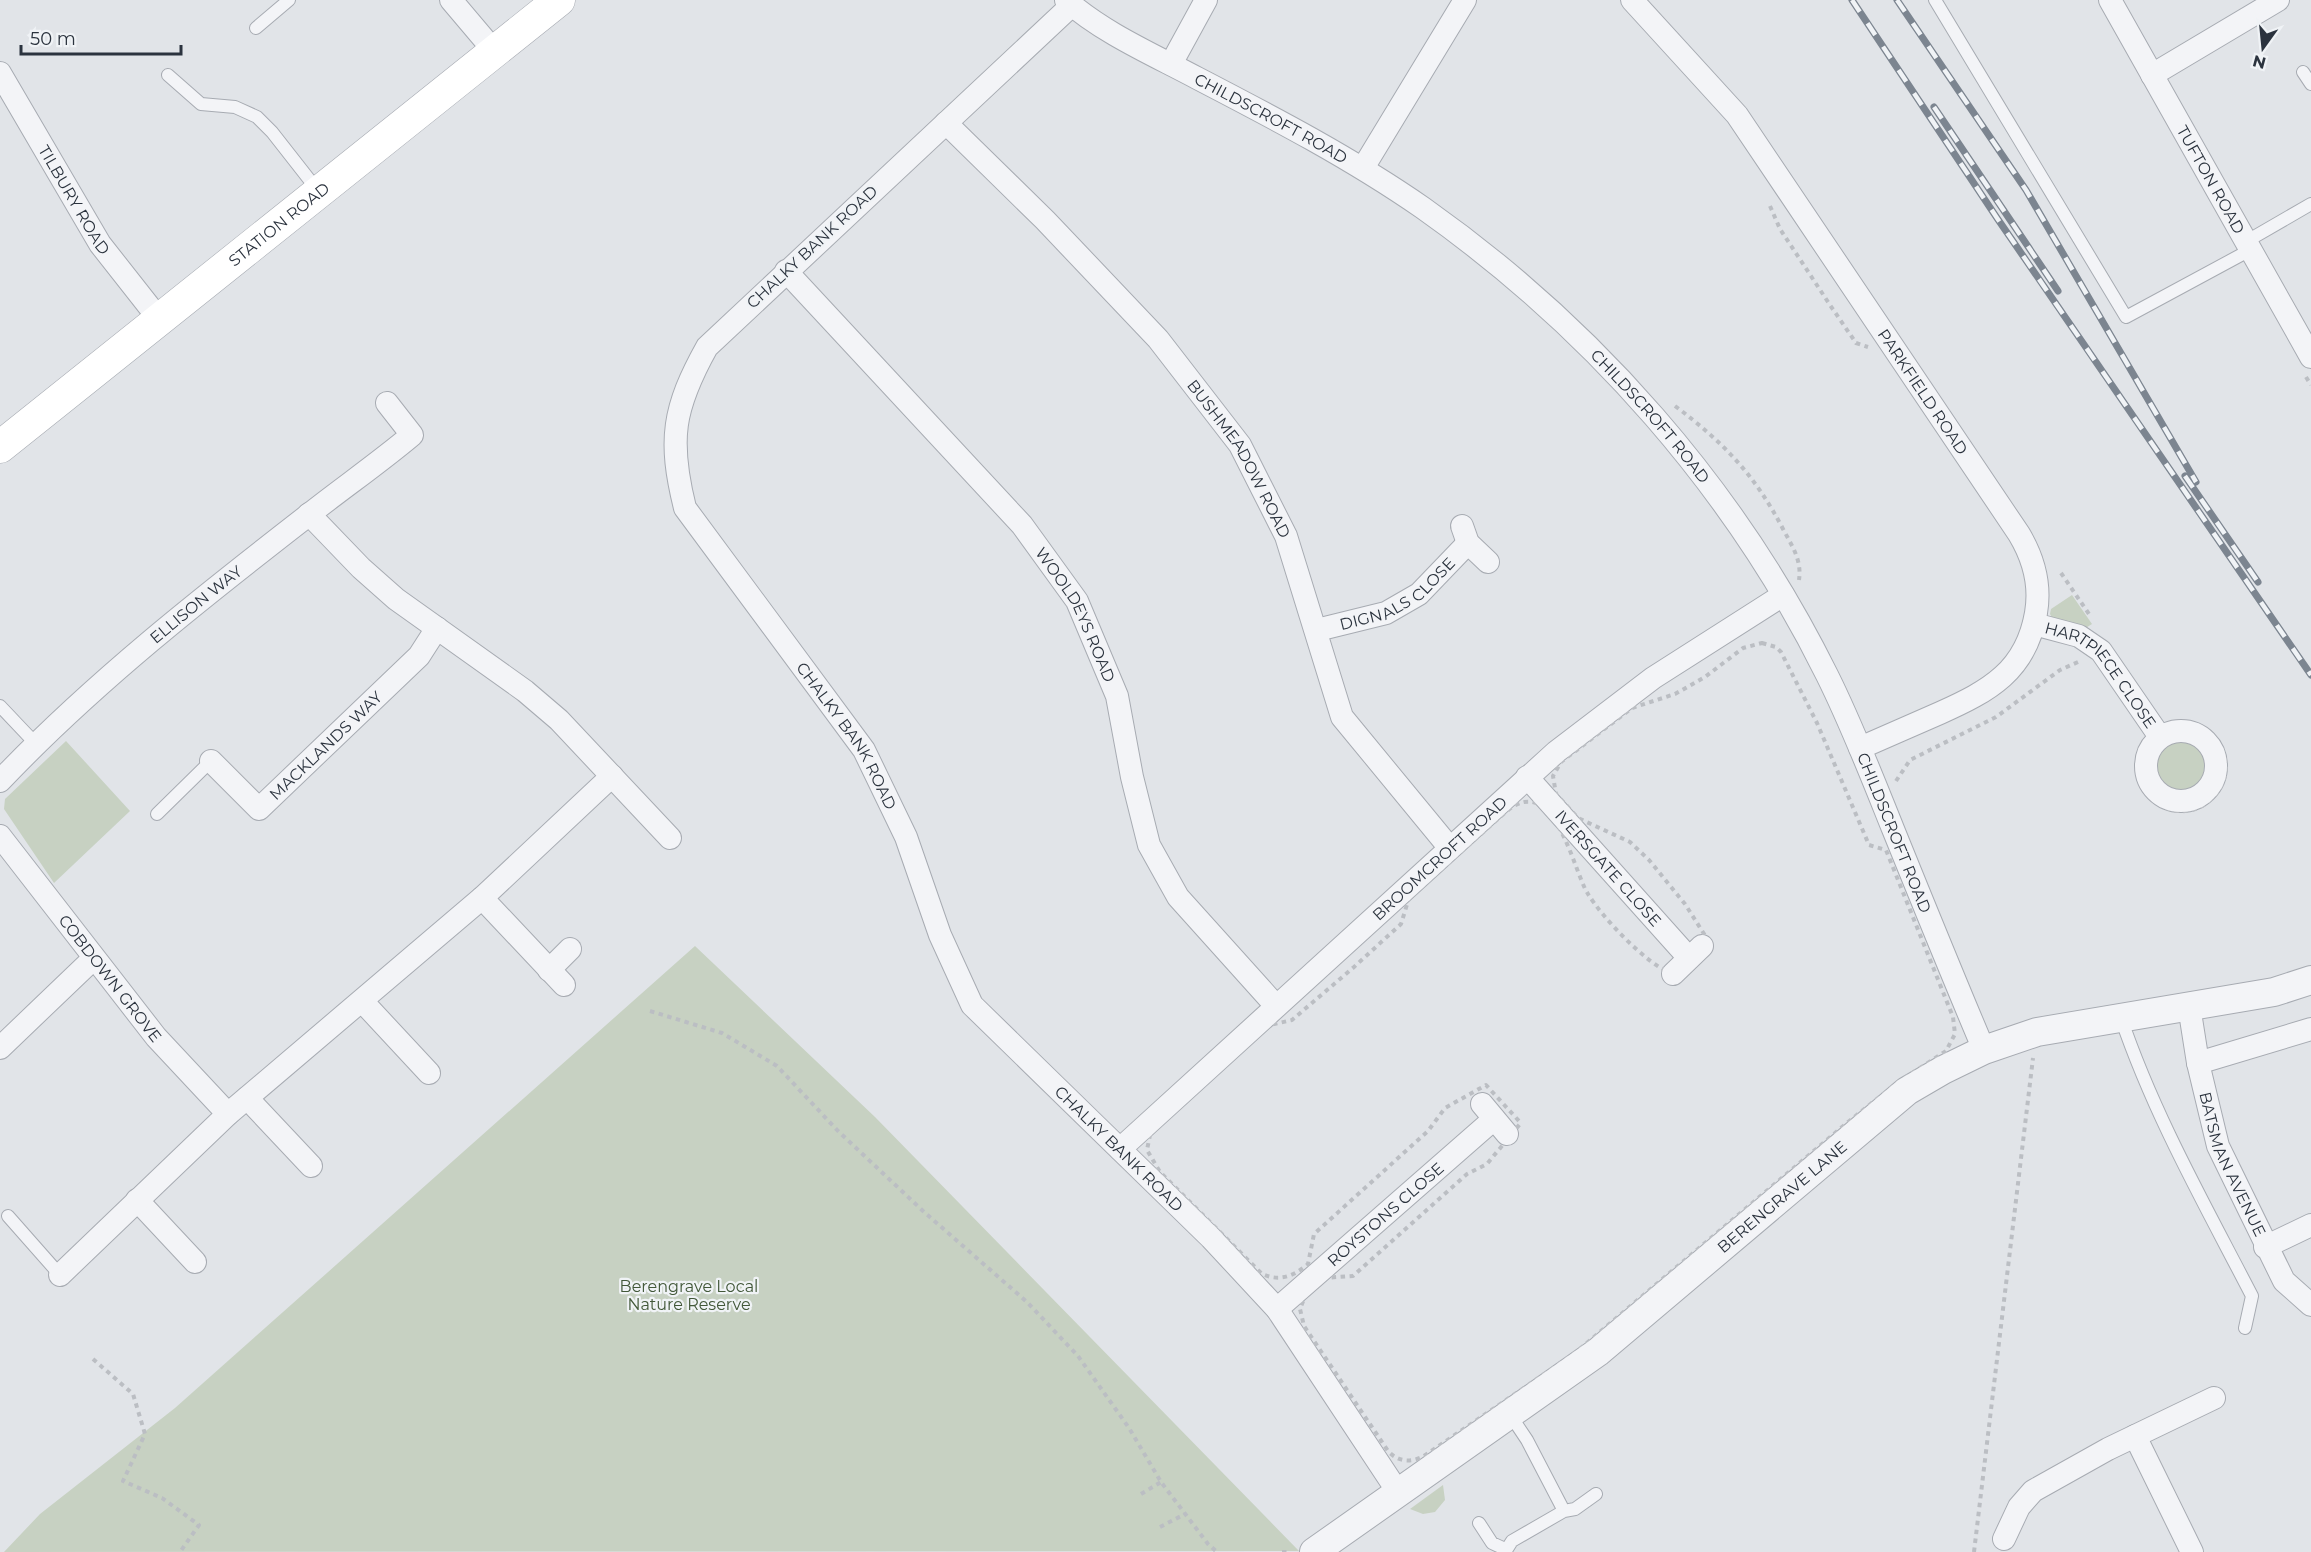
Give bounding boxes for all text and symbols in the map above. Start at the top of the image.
scale bar [21,18,182,56]
north arrow [2233,18,2293,78]
text: 50 m [30,28,76,50]
text: N [2251,51,2268,73]
street label: CHILDSCROFT ROAD [1191,69,1351,167]
street label: TUFTON ROAD [2173,122,2249,237]
street label: TILBURY ROAD [35,142,114,258]
street label: STATION ROAD [225,178,333,270]
street label: CHALKY BANK ROAD [743,181,881,313]
street label: PARKFIELD ROAD [1874,325,1972,458]
street label: CHILDSCROFT ROAD [1587,345,1714,487]
street label: BUSHMEADOW ROAD [1183,376,1295,541]
street label: WOOLDEYS ROAD [1032,544,1120,685]
street label: DIGNALS CLOSE [1338,553,1459,634]
street label: ELLISON WAY [146,561,246,647]
street label: HARTPIECE CLOSE [2043,618,2160,732]
street label: CHALKY BANK ROAD [793,658,901,812]
street label: MACKLANDS WAY [265,687,386,804]
street label: CHILDSCROFT ROAD [1854,750,1935,915]
street label: BROOMCROFT ROAD [1368,792,1511,924]
street label: IVERSGATE CLOSE [1551,806,1665,930]
street label: COBDOWN GROVE [55,911,166,1046]
street label: CHALKY BANK ROAD [1051,1082,1187,1215]
street label: BATSMAN AVENUE [2196,1090,2270,1239]
street label: BERENGRAVE LANE [1713,1137,1850,1257]
street label: ROYSTONS CLOSE [1323,1158,1447,1270]
park label: Berengrave Local Nature Reserve [620,1277,758,1314]

